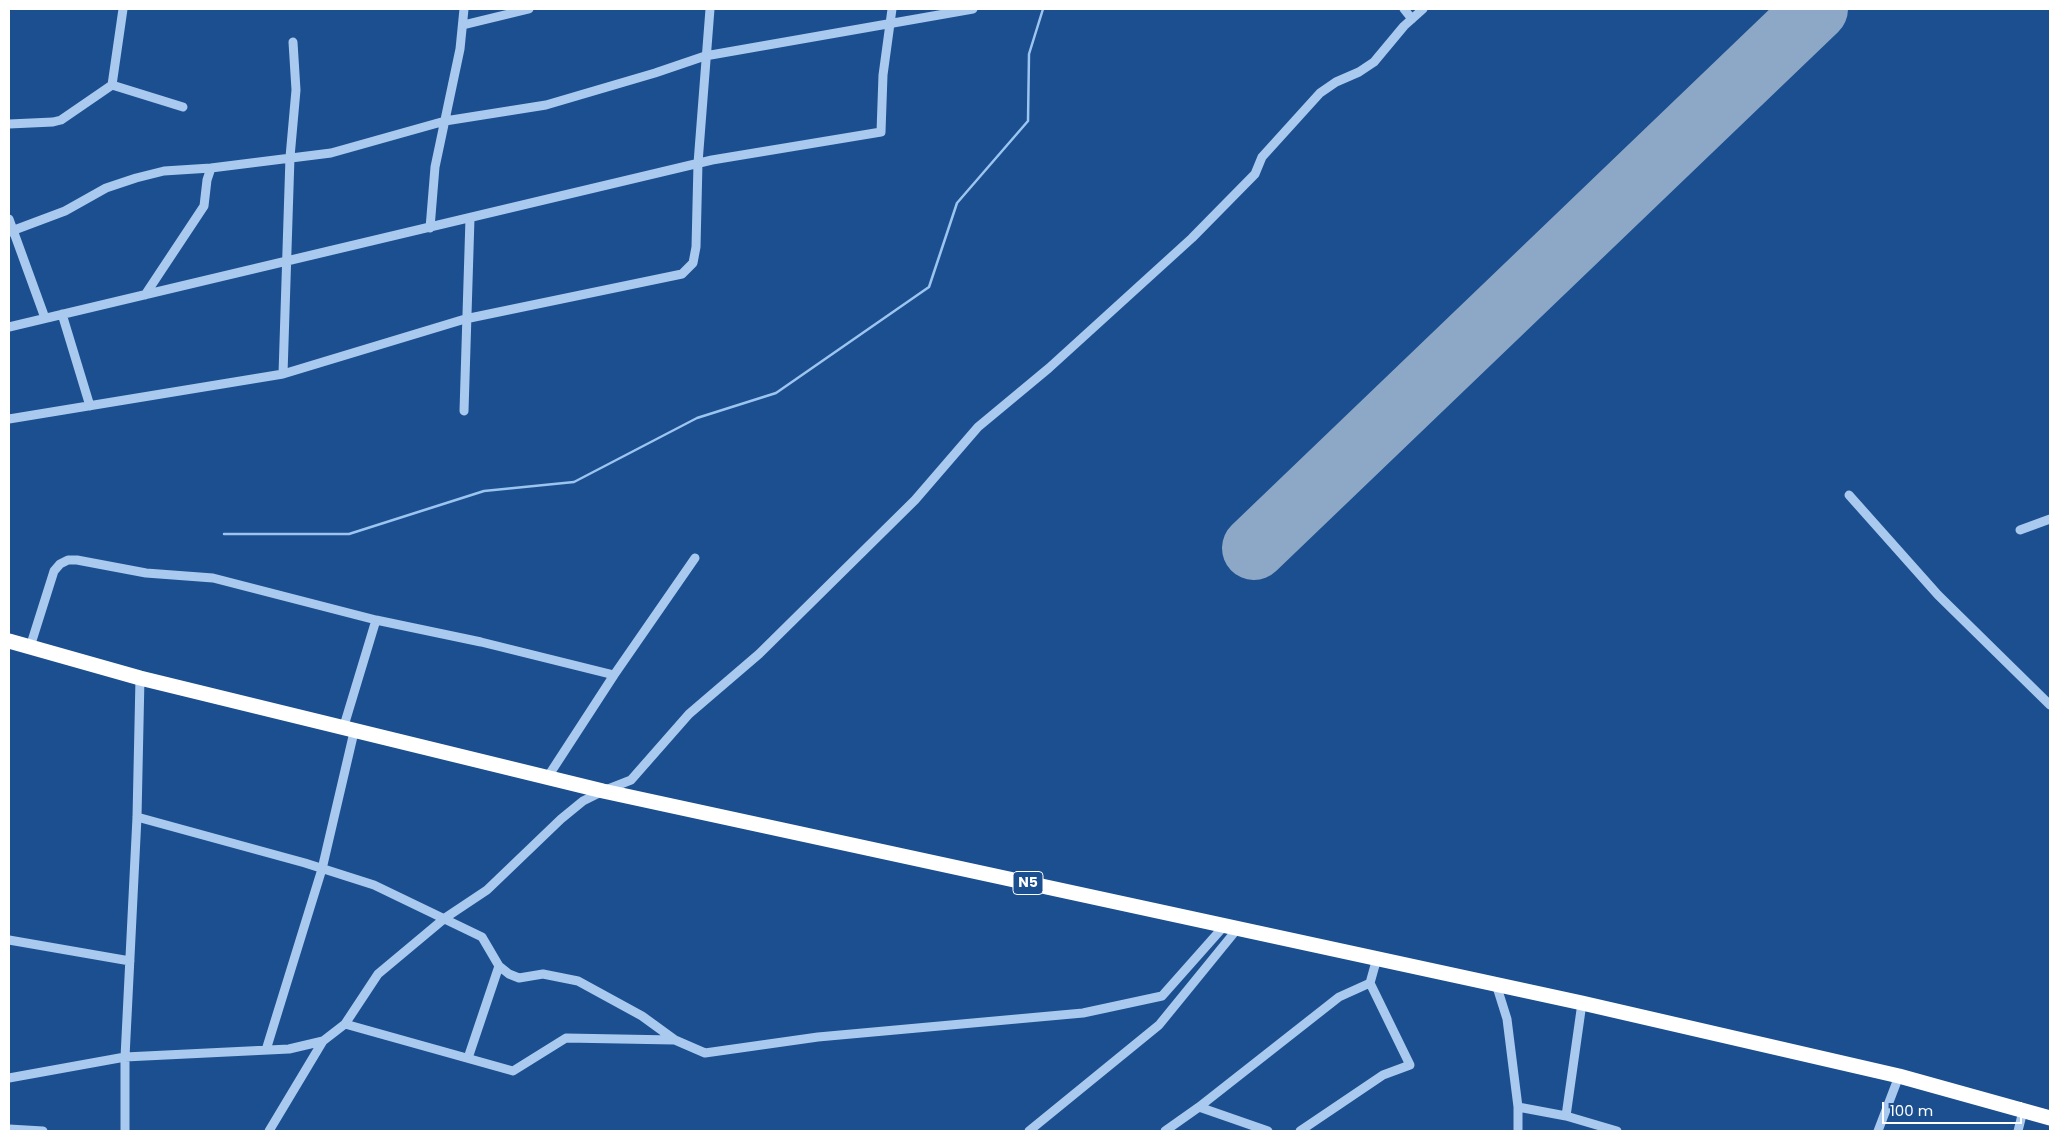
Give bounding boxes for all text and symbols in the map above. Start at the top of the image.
road number: N5 [1013,871,1043,894]
scale bar [1884,1092,2024,1124]
text: 100 m [1890,1100,1933,1121]

